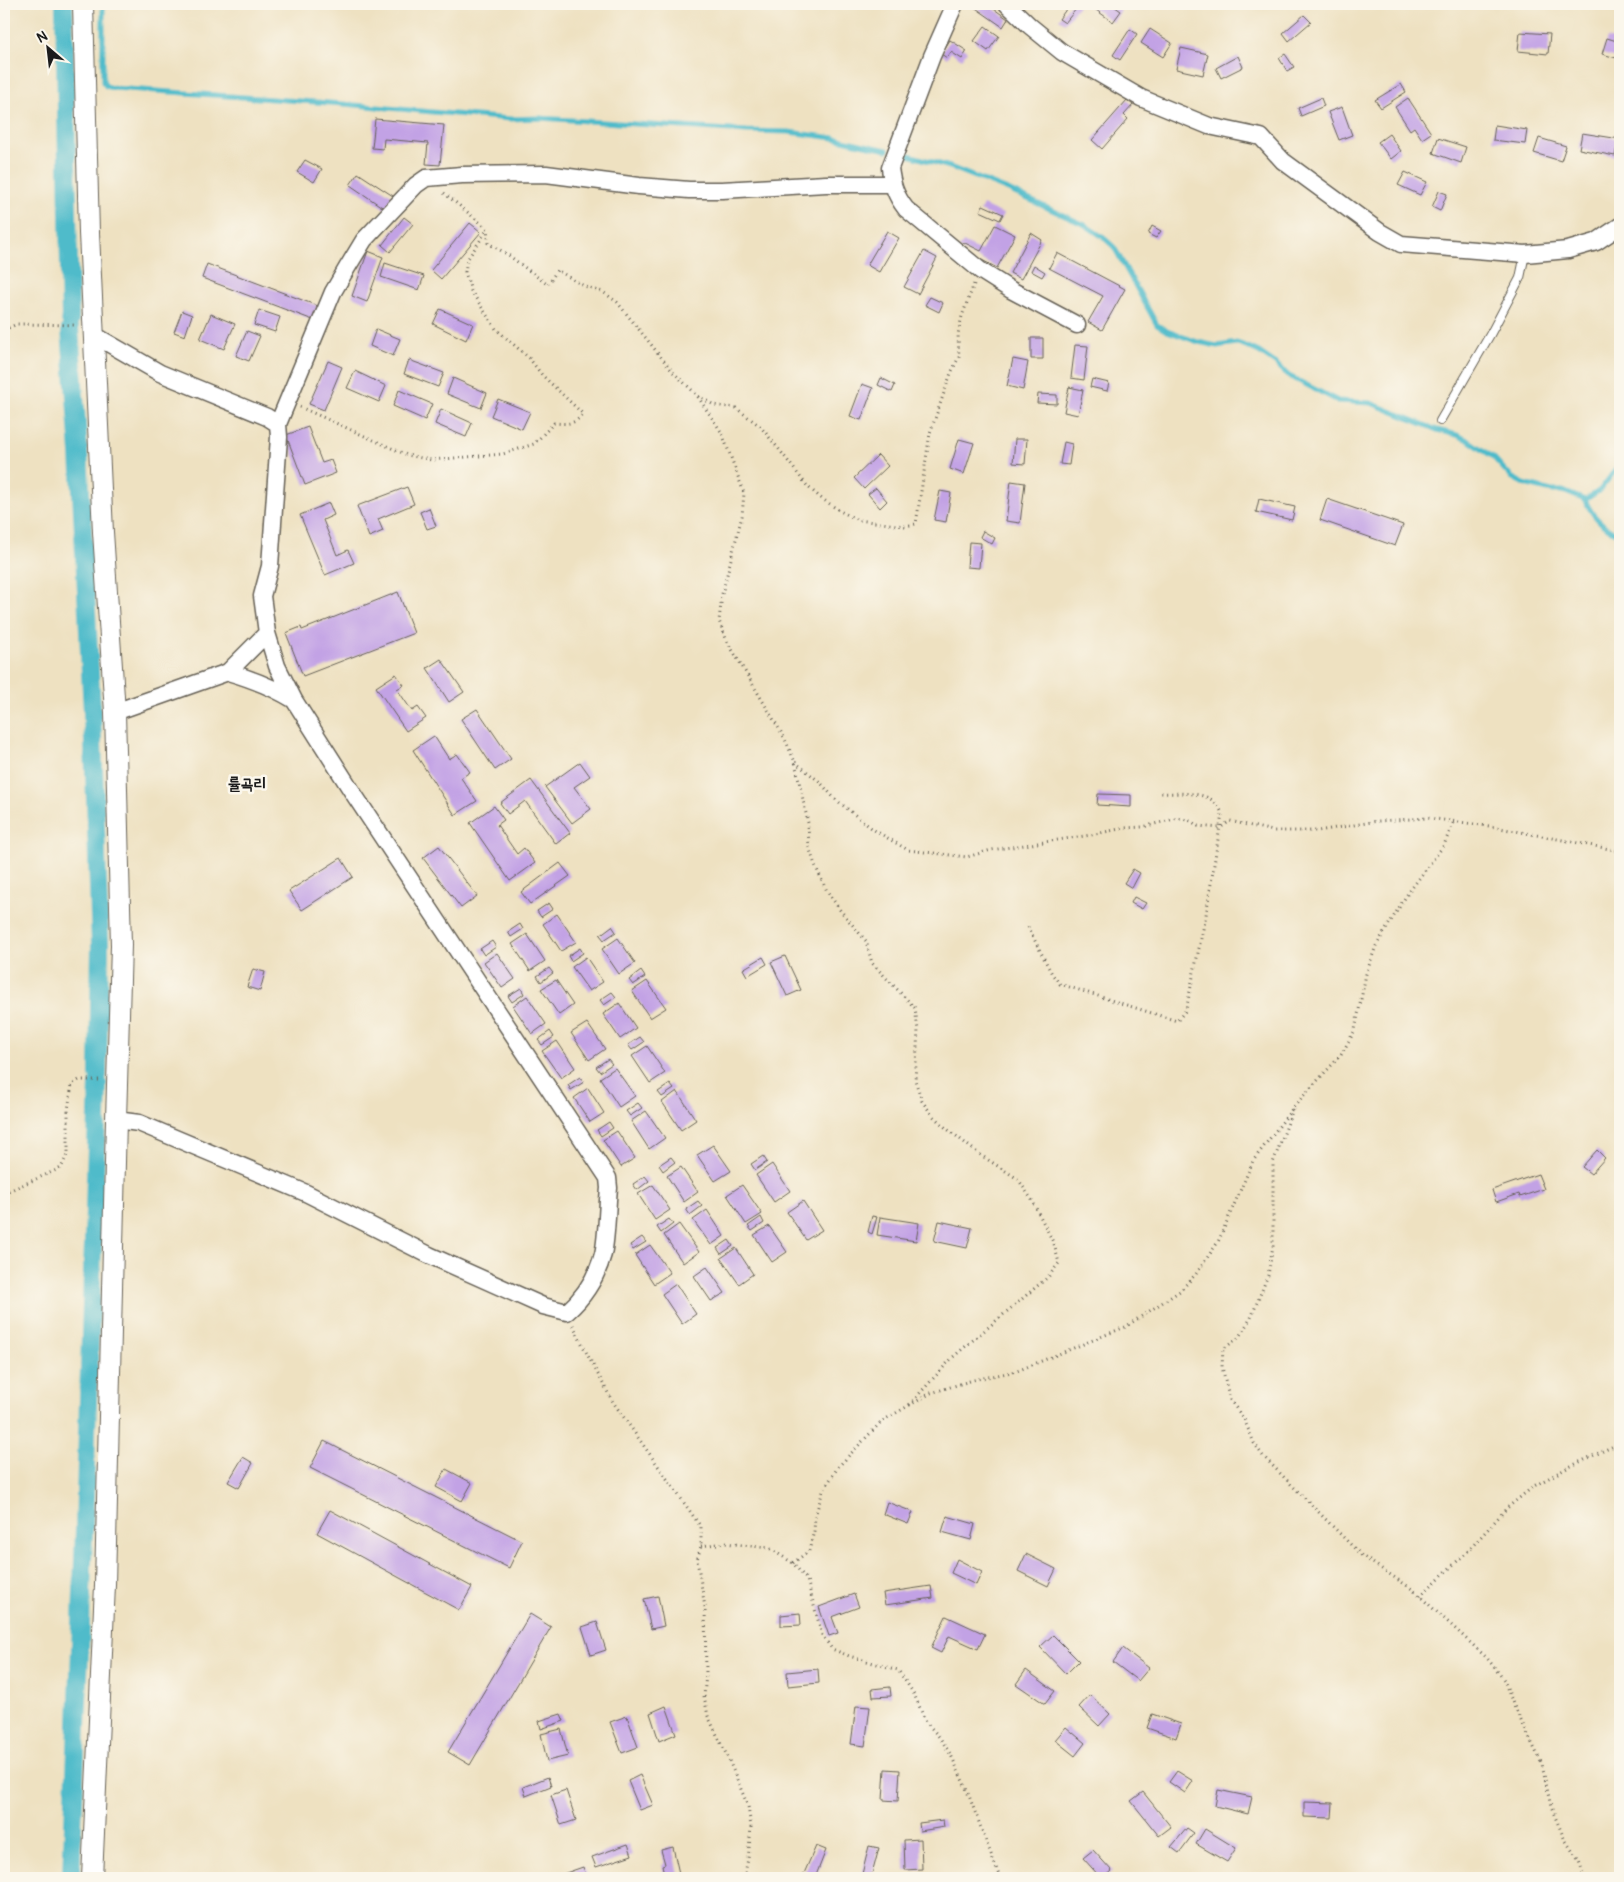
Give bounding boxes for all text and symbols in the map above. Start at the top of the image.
north arrow [22,22,72,72]
text: N [34,27,50,47]
district label: 률곡리 [228,774,266,794]

